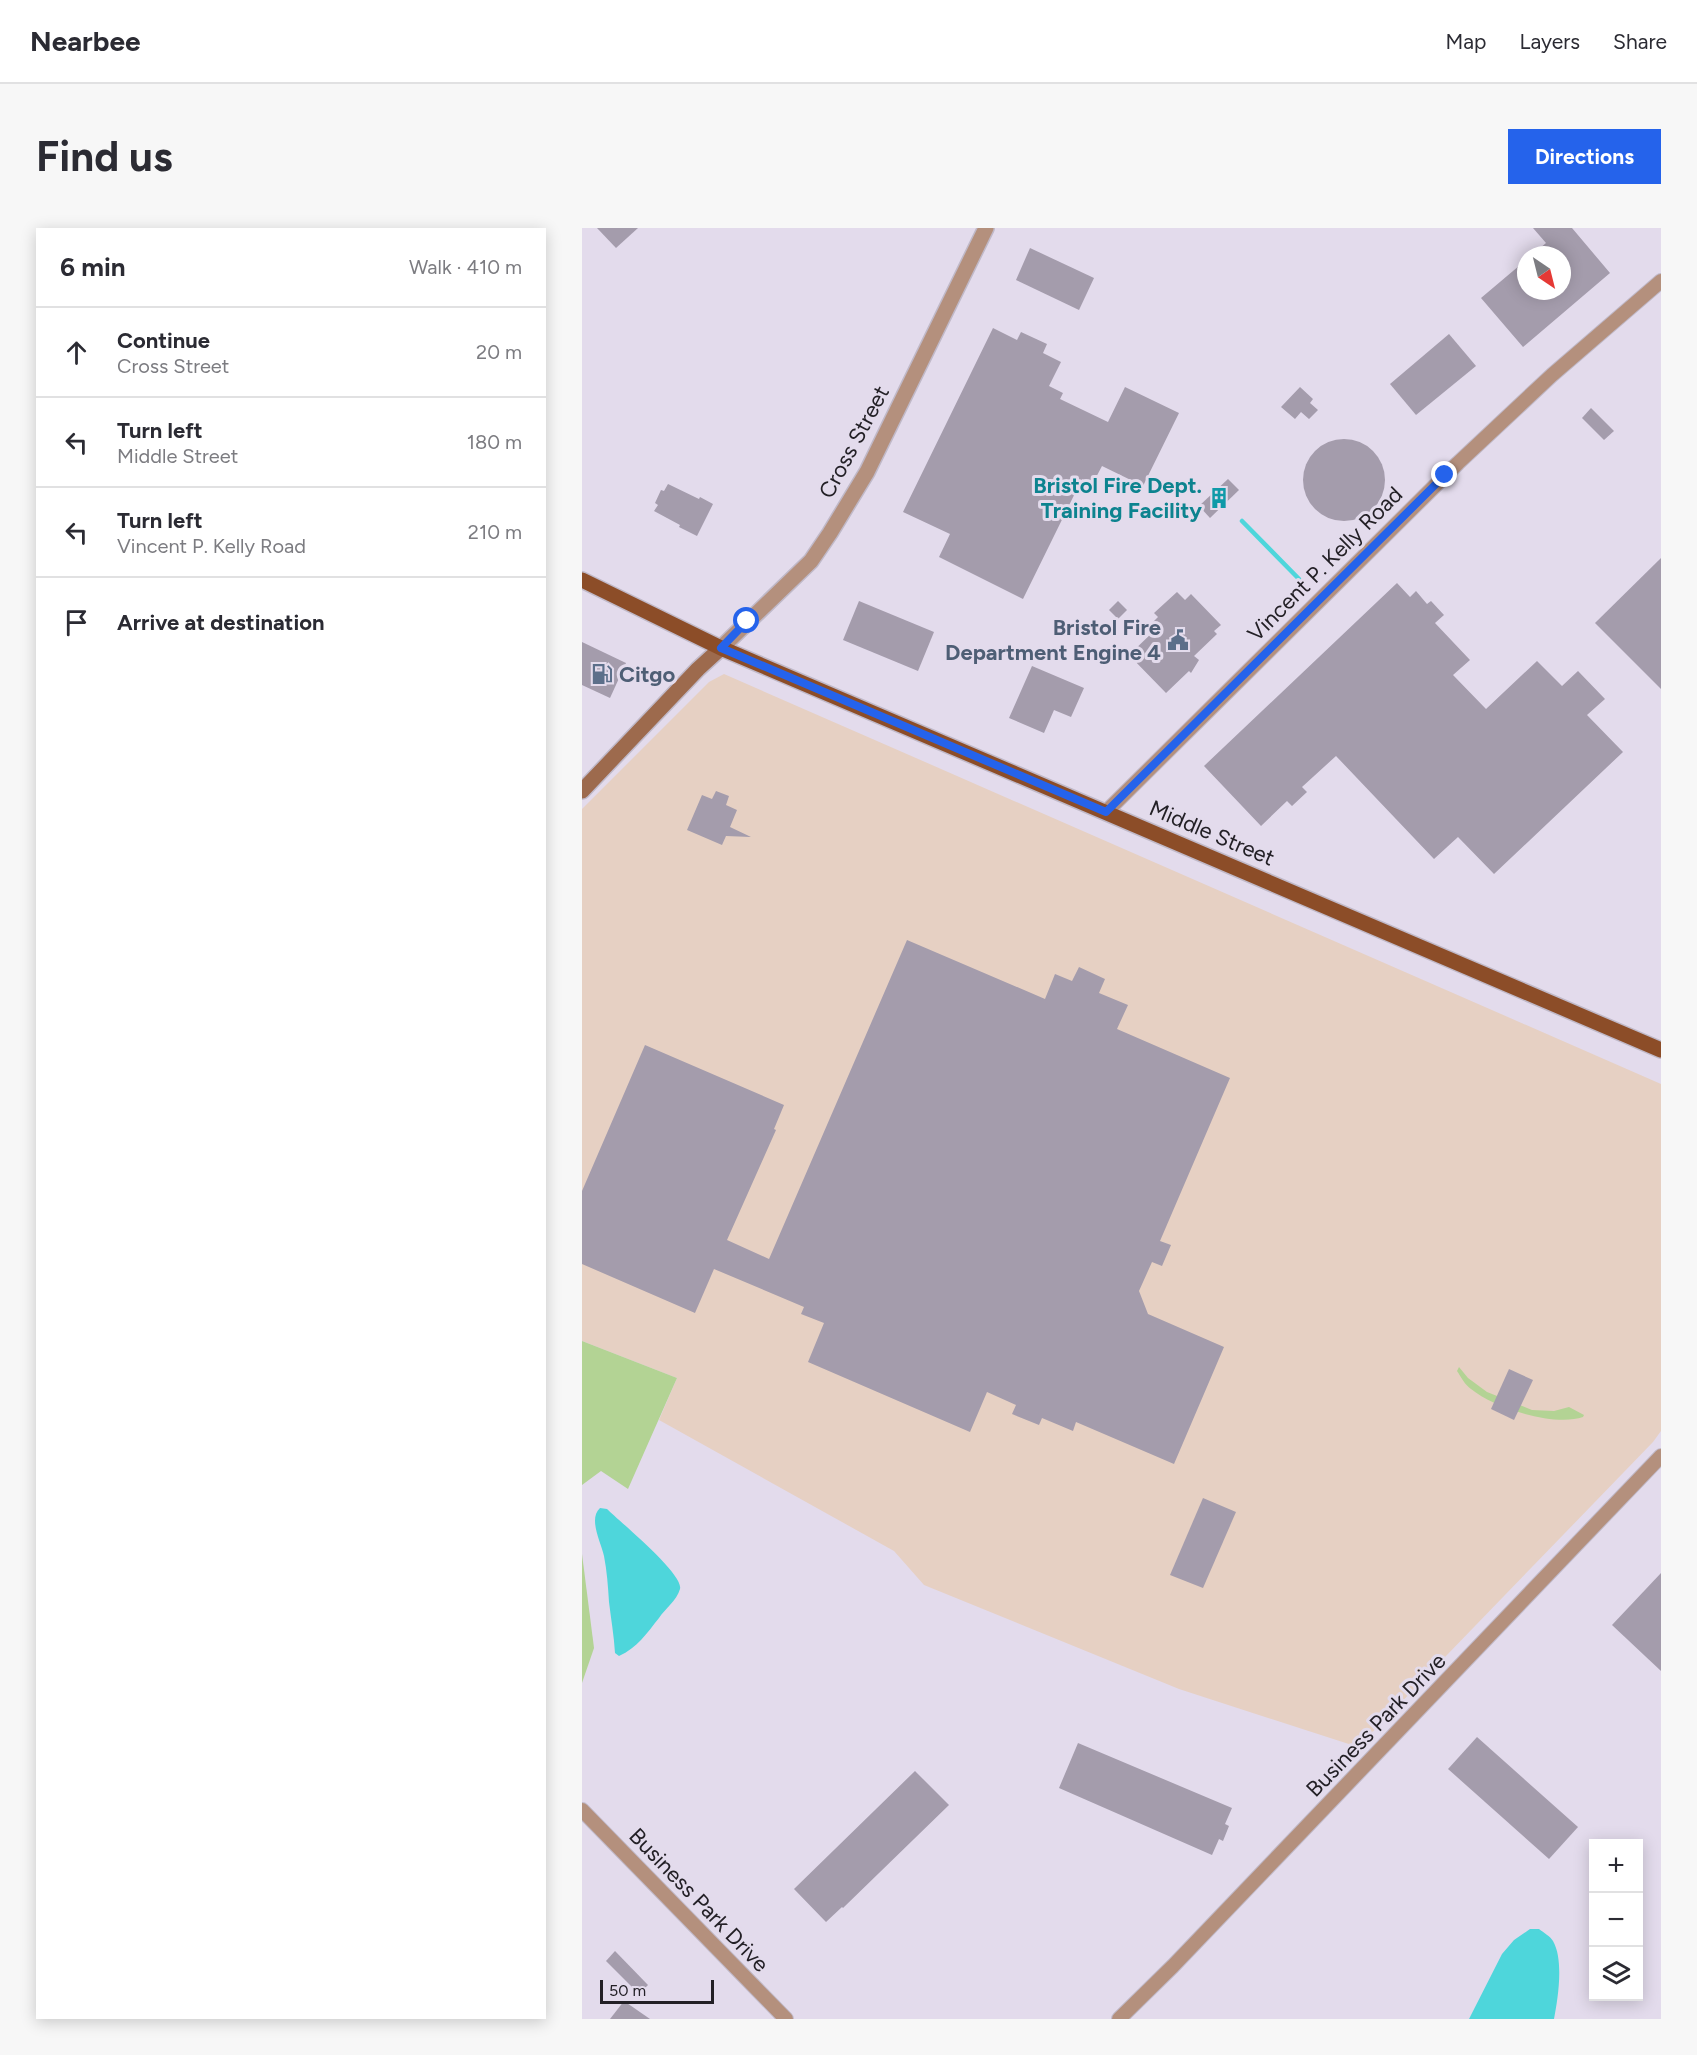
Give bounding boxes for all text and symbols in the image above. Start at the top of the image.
text: Nearbee [30,24,140,58]
text: Map [1446,29,1486,54]
text: Layers [1519,29,1580,54]
text: Share [1613,29,1667,54]
button: Directions [1508,129,1661,184]
text: Find us [36,131,173,182]
north arrow [1517,246,1571,300]
text: 6 min [60,251,126,283]
text: Walk · 410 m [409,255,522,279]
text: Continue [117,327,210,354]
icon: ahead [60,336,93,369]
text: 20 m [476,340,522,364]
text: Cross Street [117,354,229,378]
street label: Cross Street [813,381,895,503]
text: Turn left [117,417,203,444]
icon: left [60,426,93,459]
text: 180 m [467,430,522,454]
text: Middle Street [117,444,238,468]
route end [1431,461,1457,487]
place label: Bristol Fire Dept. Training Facility [1033,472,1202,524]
street label: Vincent P. Kelly Road [1242,481,1408,647]
building icon: Bristol Fire Dept. Training Facility [1207,486,1231,510]
text: Turn left [117,507,203,534]
icon: left [60,516,93,549]
text: 210 m [468,520,522,544]
text: Vincent P. Kelly Road [117,534,306,558]
icon: arrive [60,606,93,639]
route start [733,607,759,633]
text: Arrive at destination [117,609,325,636]
place label: Bristol Fire Department Engine 4 [945,614,1161,666]
public building icon: Bristol Fire Department Engine 4 [1166,628,1190,652]
place label: Citgo [619,661,676,688]
fuel station icon: Citgo [590,662,614,686]
street label: Middle Street [1145,795,1279,871]
street label: Business Park Drive [1300,1647,1452,1803]
street label: Business Park Drive [623,1822,775,1978]
map controls [1589,1839,1643,2001]
button: + [1589,1839,1643,1893]
button: − [1589,1893,1643,1947]
button: layers [1589,1947,1643,2001]
scale bar [600,1977,714,2004]
text: 50 m [609,1981,646,2000]

